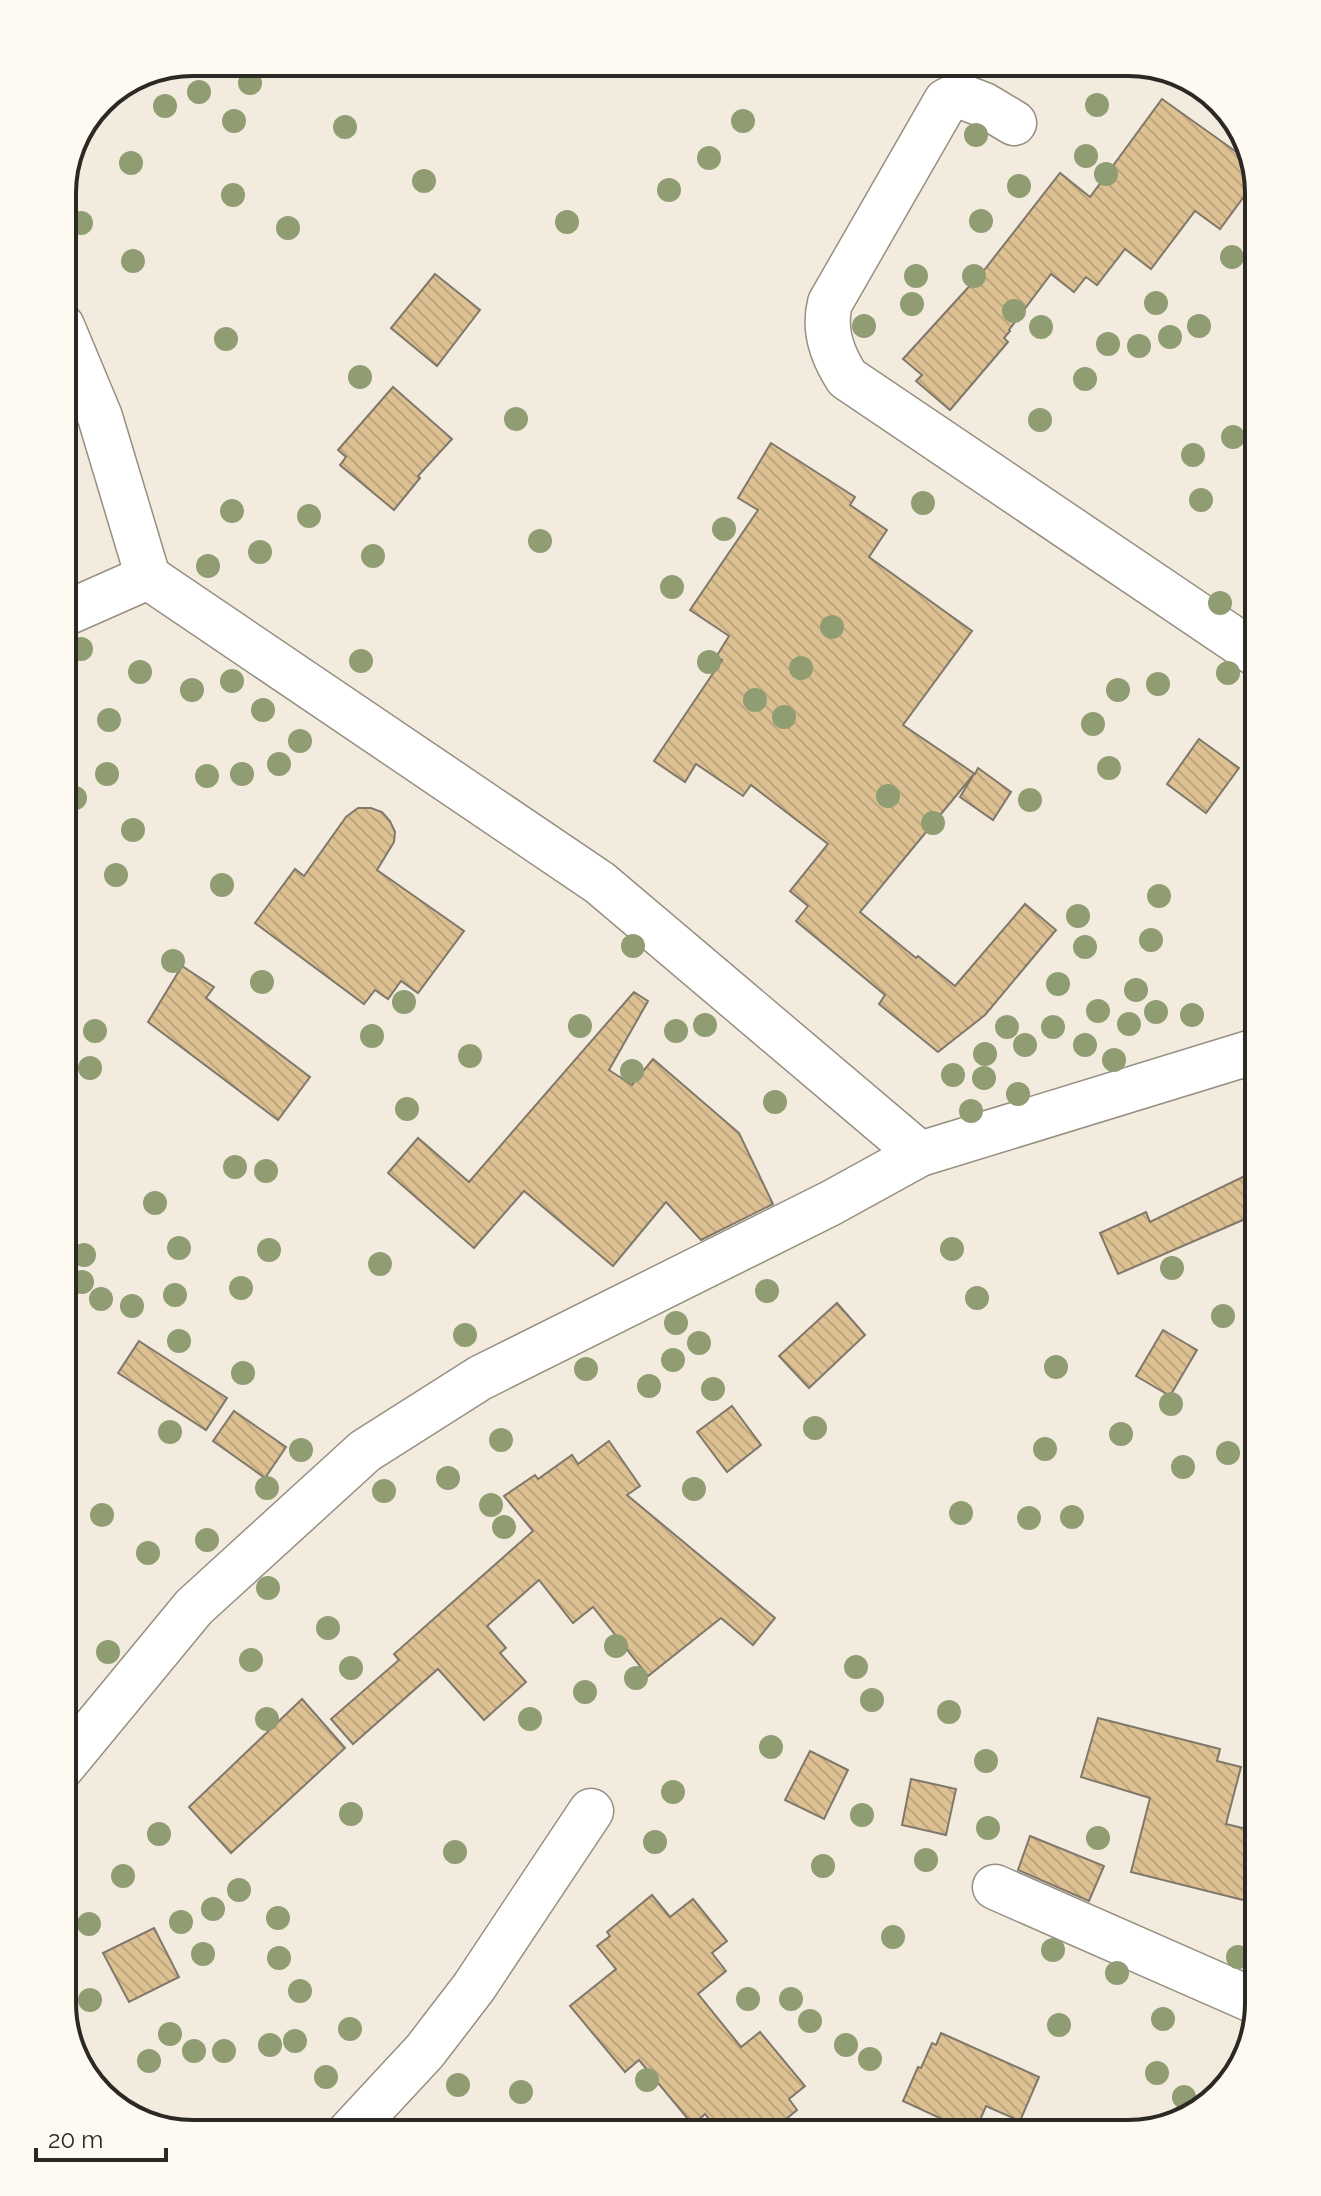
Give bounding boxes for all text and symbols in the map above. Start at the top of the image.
scale bar [36,2112,166,2162]
text: 20 m [48,2125,103,2154]

